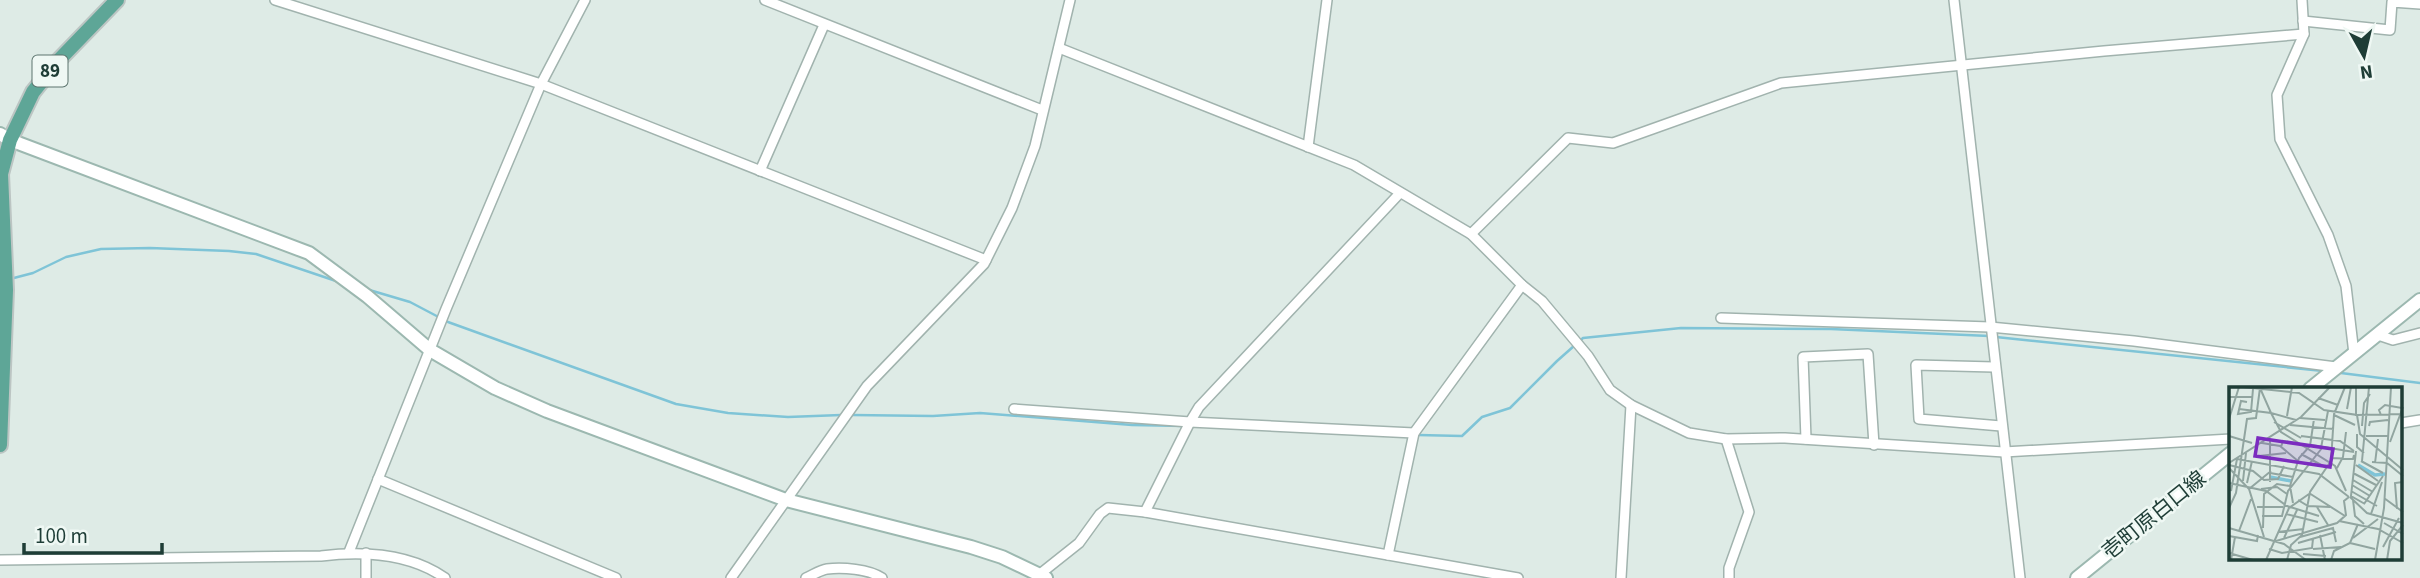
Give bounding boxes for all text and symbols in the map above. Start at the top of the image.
north arrow [2329,21,2399,91]
road number: 89 [32,55,68,86]
text: N [2358,57,2374,86]
inset map [2229,387,2402,560]
street label: 壱町原白口線 [2096,464,2212,566]
scale bar [24,512,163,556]
text: 100 m [35,521,88,551]

